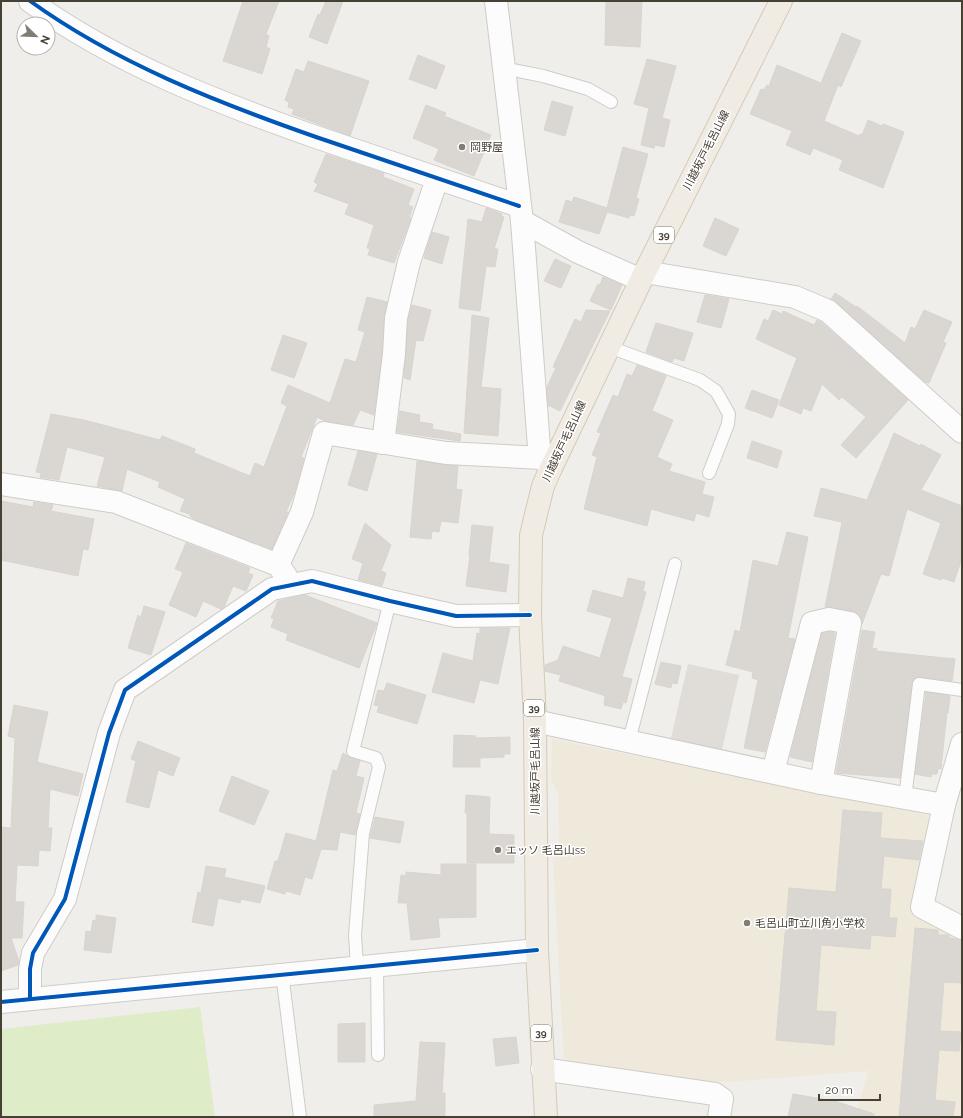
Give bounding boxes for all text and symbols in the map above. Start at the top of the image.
north arrow [16,16,56,56]
text: N [37,33,52,46]
street label: 川越坂戸毛呂山線 [681,108,732,192]
place label: 岡野屋 [470,141,503,154]
marker: 岡野屋 [457,142,467,152]
road number: 39 [654,227,674,243]
street label: 川越坂戸毛呂山線 [540,399,589,484]
road number: 39 [524,700,544,716]
street label: 川越坂戸毛呂山線 [529,727,542,815]
place label: エッソ 毛呂山ss [506,844,585,857]
marker: エッソ 毛呂山ss [493,845,503,855]
place label: 毛呂山町立川角小学校 [755,917,865,930]
marker: 毛呂山町立川角小学校 [742,918,752,928]
road number: 39 [531,1025,551,1041]
scale bar [819,1076,880,1102]
text: 20 m [825,1083,853,1097]

